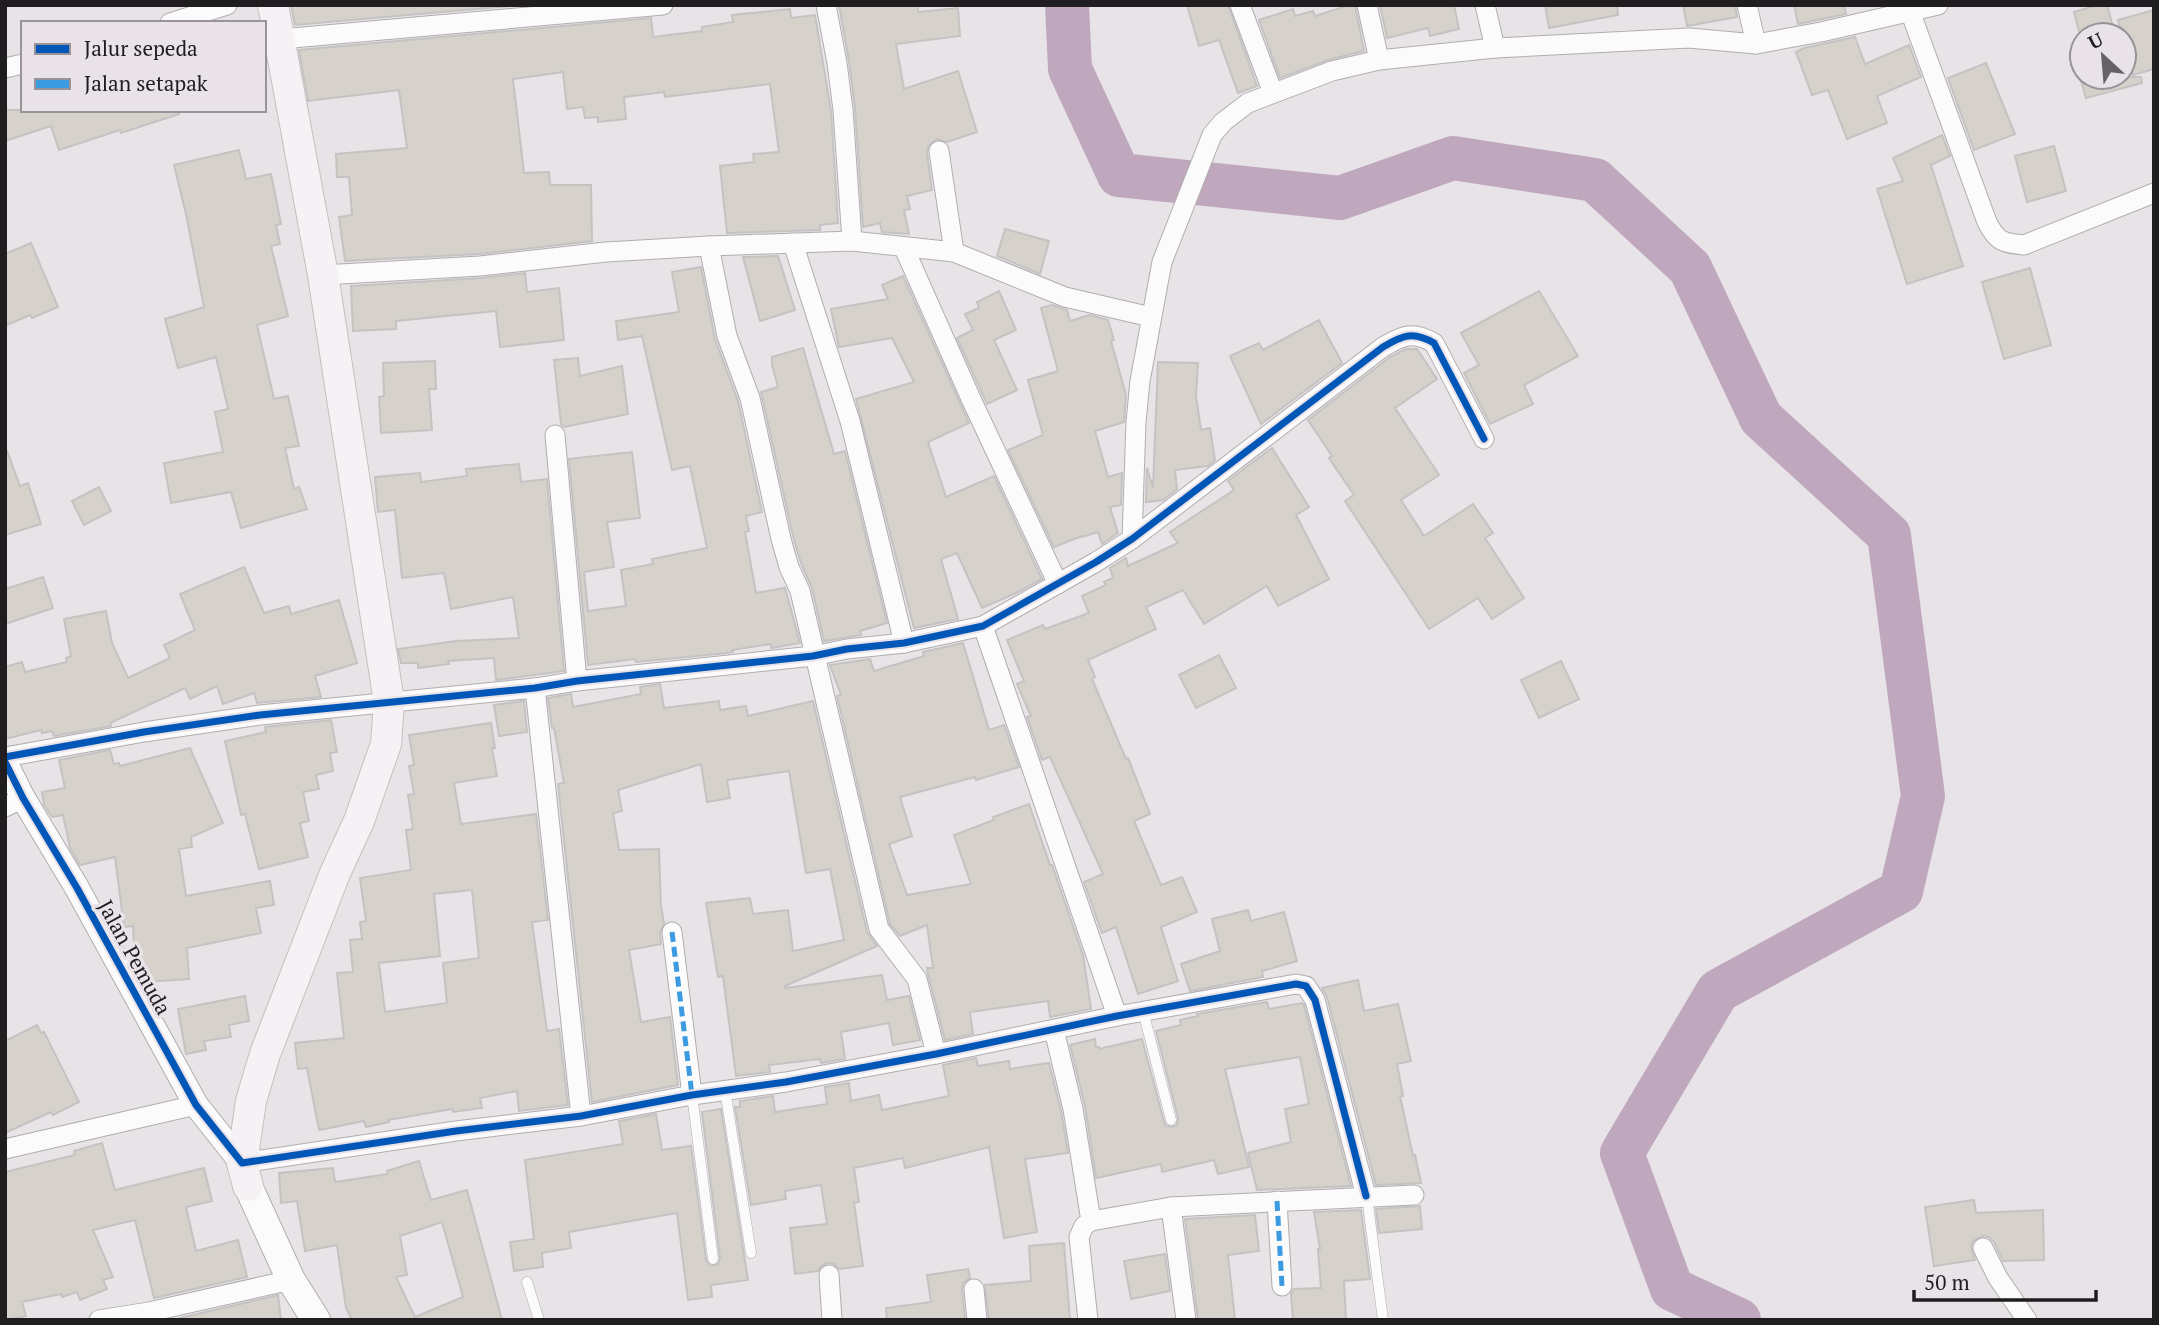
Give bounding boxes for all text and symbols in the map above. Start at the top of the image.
legend [21,21,266,112]
north arrow [2068,21,2138,91]
text: U [2084,26,2107,54]
text: Jalur sepeda [84,34,198,62]
text: Jalan setapak [84,69,208,97]
street label: Jalan Pemuda [92,895,178,1020]
scale bar [1914,1258,2096,1302]
text: 50 m [1924,1268,1970,1296]

